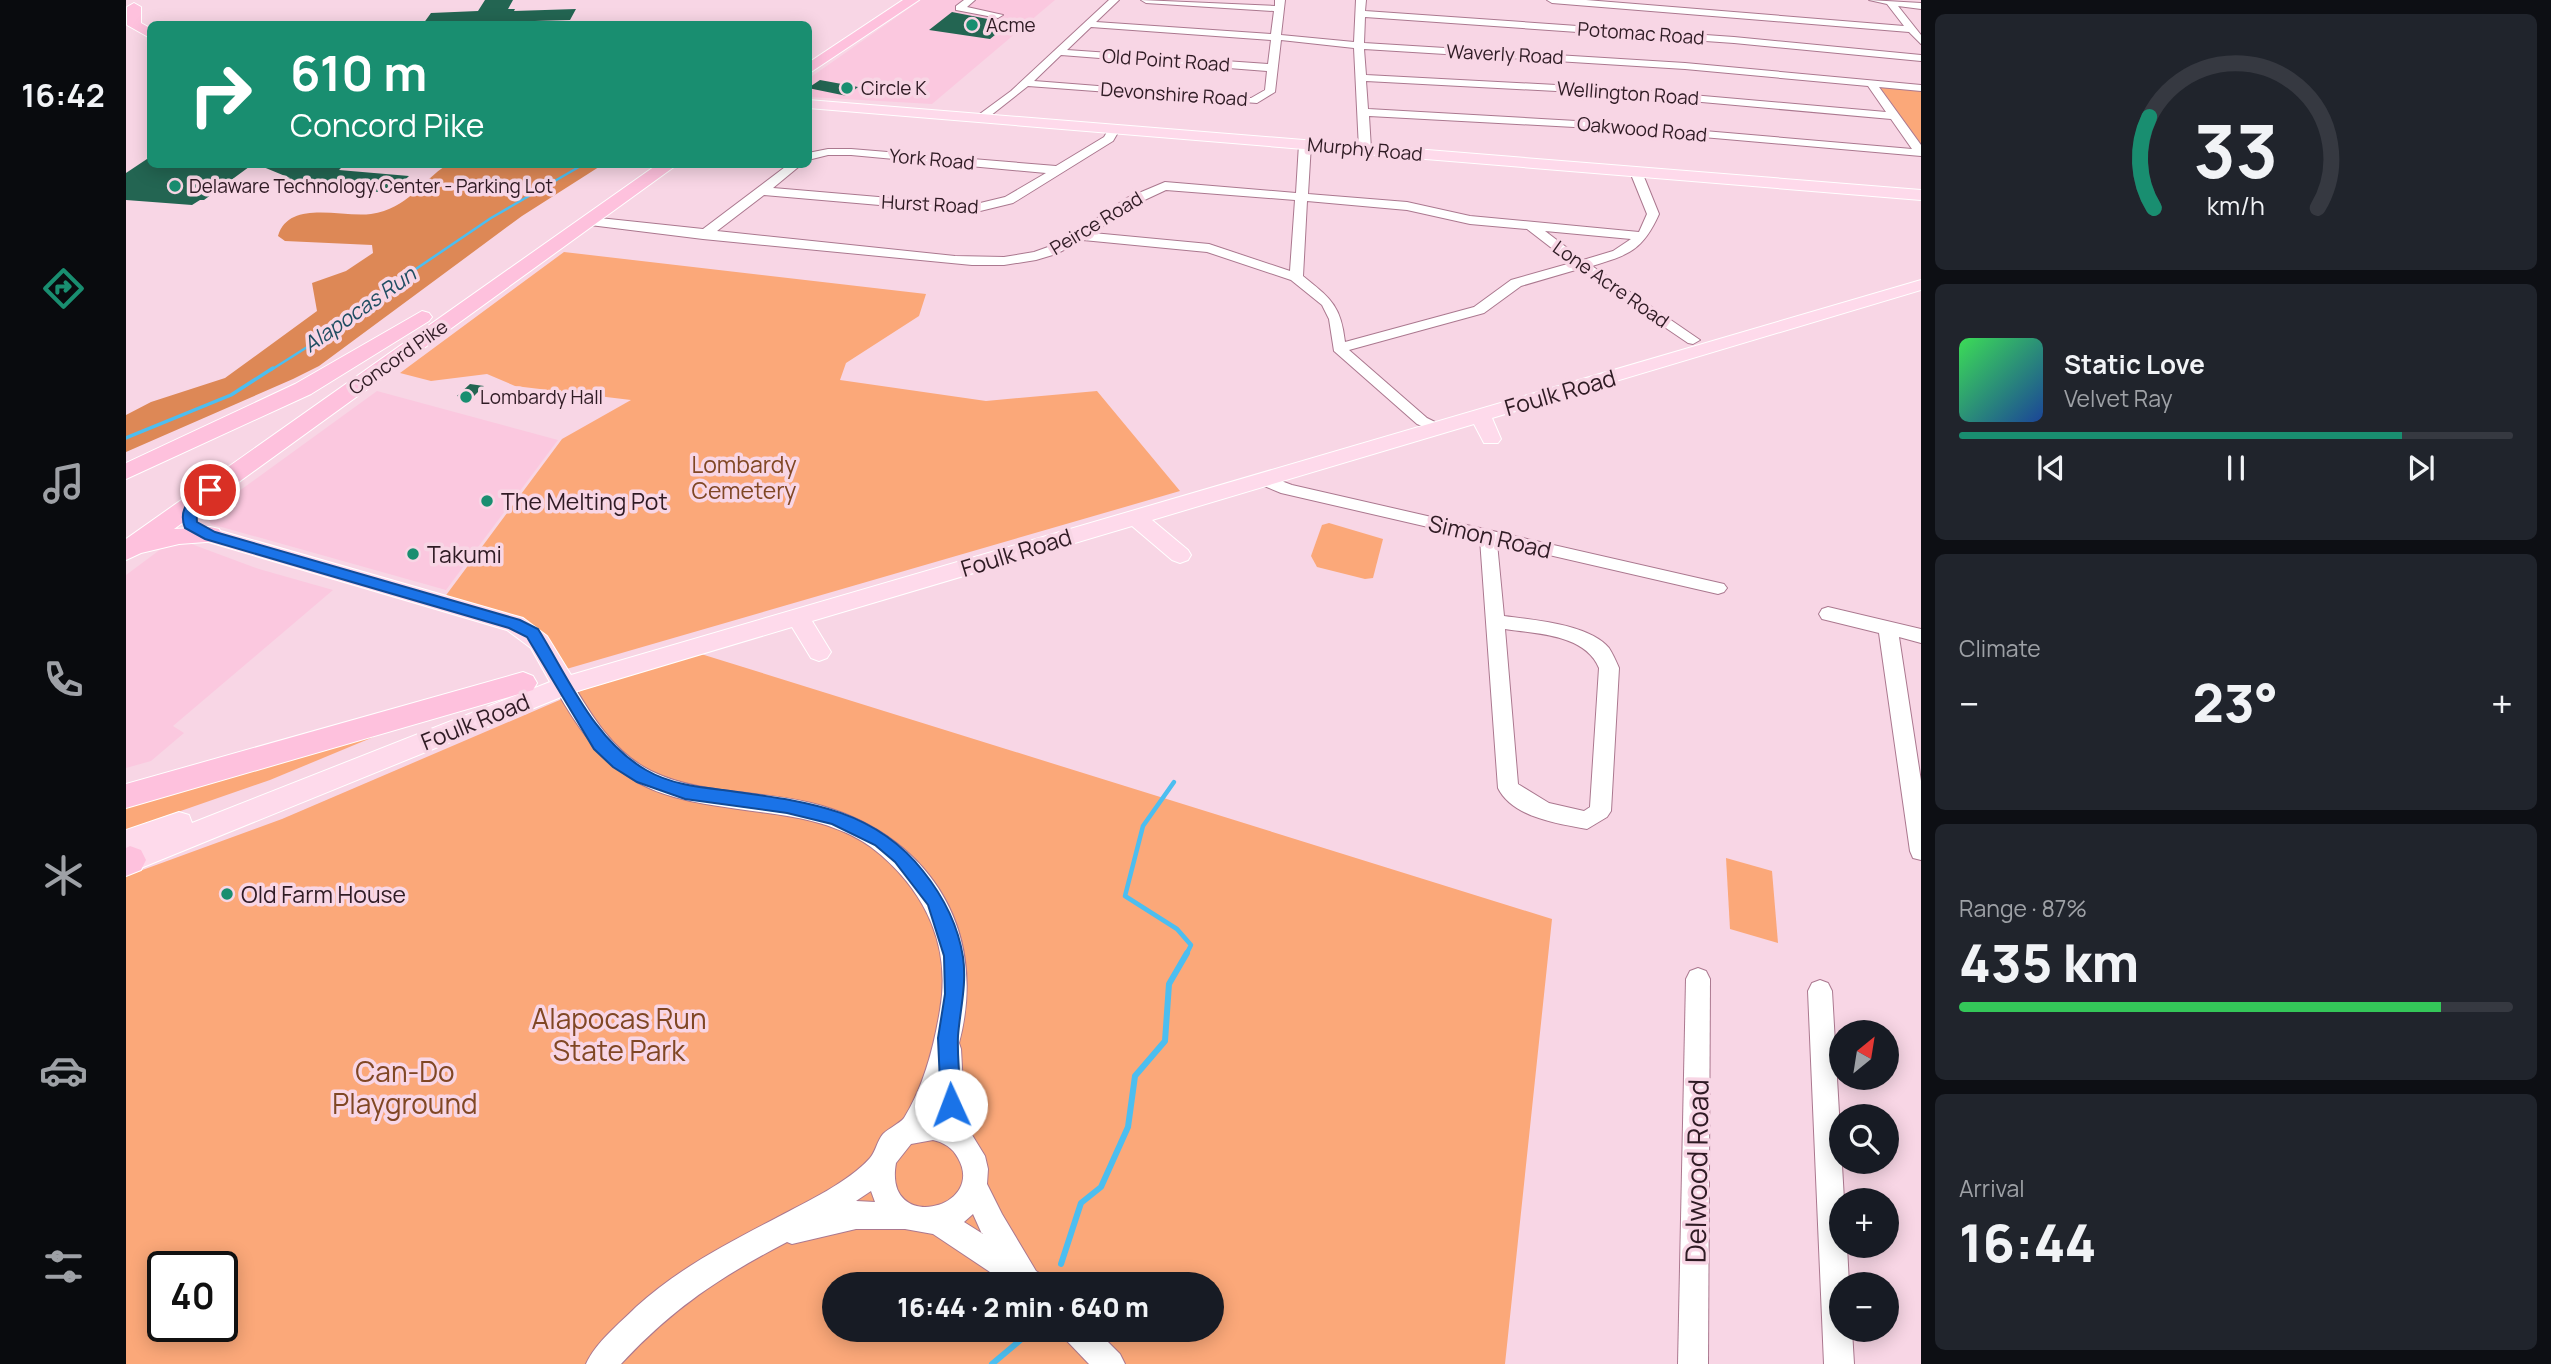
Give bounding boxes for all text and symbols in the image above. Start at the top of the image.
place label: Acme [986,12,1036,38]
street label: Potomac Road [1577,16,1705,50]
marker: Acme [964,17,980,33]
street label: Waverly Road [1446,38,1564,70]
text: 610 m [290,39,427,106]
street label: Old Point Road [1101,43,1231,77]
icon: right [175,49,266,140]
text: 16:42 [21,73,105,117]
place label: Circle K [861,75,927,101]
street label: Wellington Road [1556,75,1700,111]
street label: Devonshire Road [1099,76,1249,112]
marker: Circle K [839,80,855,96]
text: 33 [2194,100,2278,200]
text: Concord Pike [290,103,485,147]
street label: Oakwood Road [1576,110,1708,148]
street label: Murphy Road [1306,131,1424,167]
street label: York Road [888,142,976,176]
place label: Delaware Technology Center - Parking Lot [189,173,553,199]
marker: Delaware Technology Center - Parking Lot [167,178,183,194]
street label: Peirce Road [1045,185,1147,261]
street label: Hurst Road [881,188,979,220]
text: km/h [2207,188,2265,223]
street label: Lone Acre Road [1548,234,1674,334]
water label: Alapocas Run [297,259,422,358]
icon: directions [39,264,88,313]
street label: Concord Pike [343,313,453,401]
text: Static Love [2064,346,2205,382]
street label: Foulk Road [1501,361,1619,423]
text: Velvet Ray [2064,382,2173,414]
place label: Lombardy Hall [480,384,603,410]
marker: Lombardy Hall [458,389,474,405]
park label: Lombardy Cemetery [691,448,797,506]
icon: previous [2032,449,2070,487]
icon: pause [2217,449,2255,487]
icon: next [2402,449,2440,487]
icon: music [39,459,88,508]
pin [180,460,240,520]
icon: arrive [191,471,229,509]
place label: The Melting Pot [501,485,668,517]
marker: The Melting Pot [479,493,495,509]
street label: Simon Road [1425,506,1555,566]
street label: Foulk Road [957,520,1075,584]
place label: Takumi [427,538,502,570]
marker: Takumi [405,546,421,562]
text: Climate [1959,632,2041,664]
icon: phone [39,655,88,704]
text: 23° [2193,667,2278,738]
text: − [1959,677,1980,729]
text: + [2491,677,2513,729]
street label: Foulk Road [416,685,534,757]
icon: climate [39,851,88,900]
place label: Old Farm House [241,878,406,910]
marker: Old Farm House [219,886,235,902]
text: Range · 87% [1959,892,2087,924]
text: 435 km [1959,927,2139,998]
park label: Alapocas Run State Park [531,999,707,1069]
north arrow [1829,1020,1899,1090]
map controls [1829,1020,1899,1342]
icon: car [39,1046,88,1095]
park label: Can-Do Playground [332,1052,478,1122]
position arrow [914,1068,988,1142]
street label: Delwood Road [1675,1079,1717,1263]
button: search [1829,1104,1899,1174]
text: Arrival [1959,1172,2025,1204]
button: + [1829,1188,1899,1258]
text: 16:44 [1959,1207,2096,1278]
icon: filters [39,1242,88,1291]
speed limit sign: 40 [147,1251,238,1342]
button: − [1829,1272,1899,1342]
text: 16:44 · 2 min · 640 m [897,1289,1149,1325]

